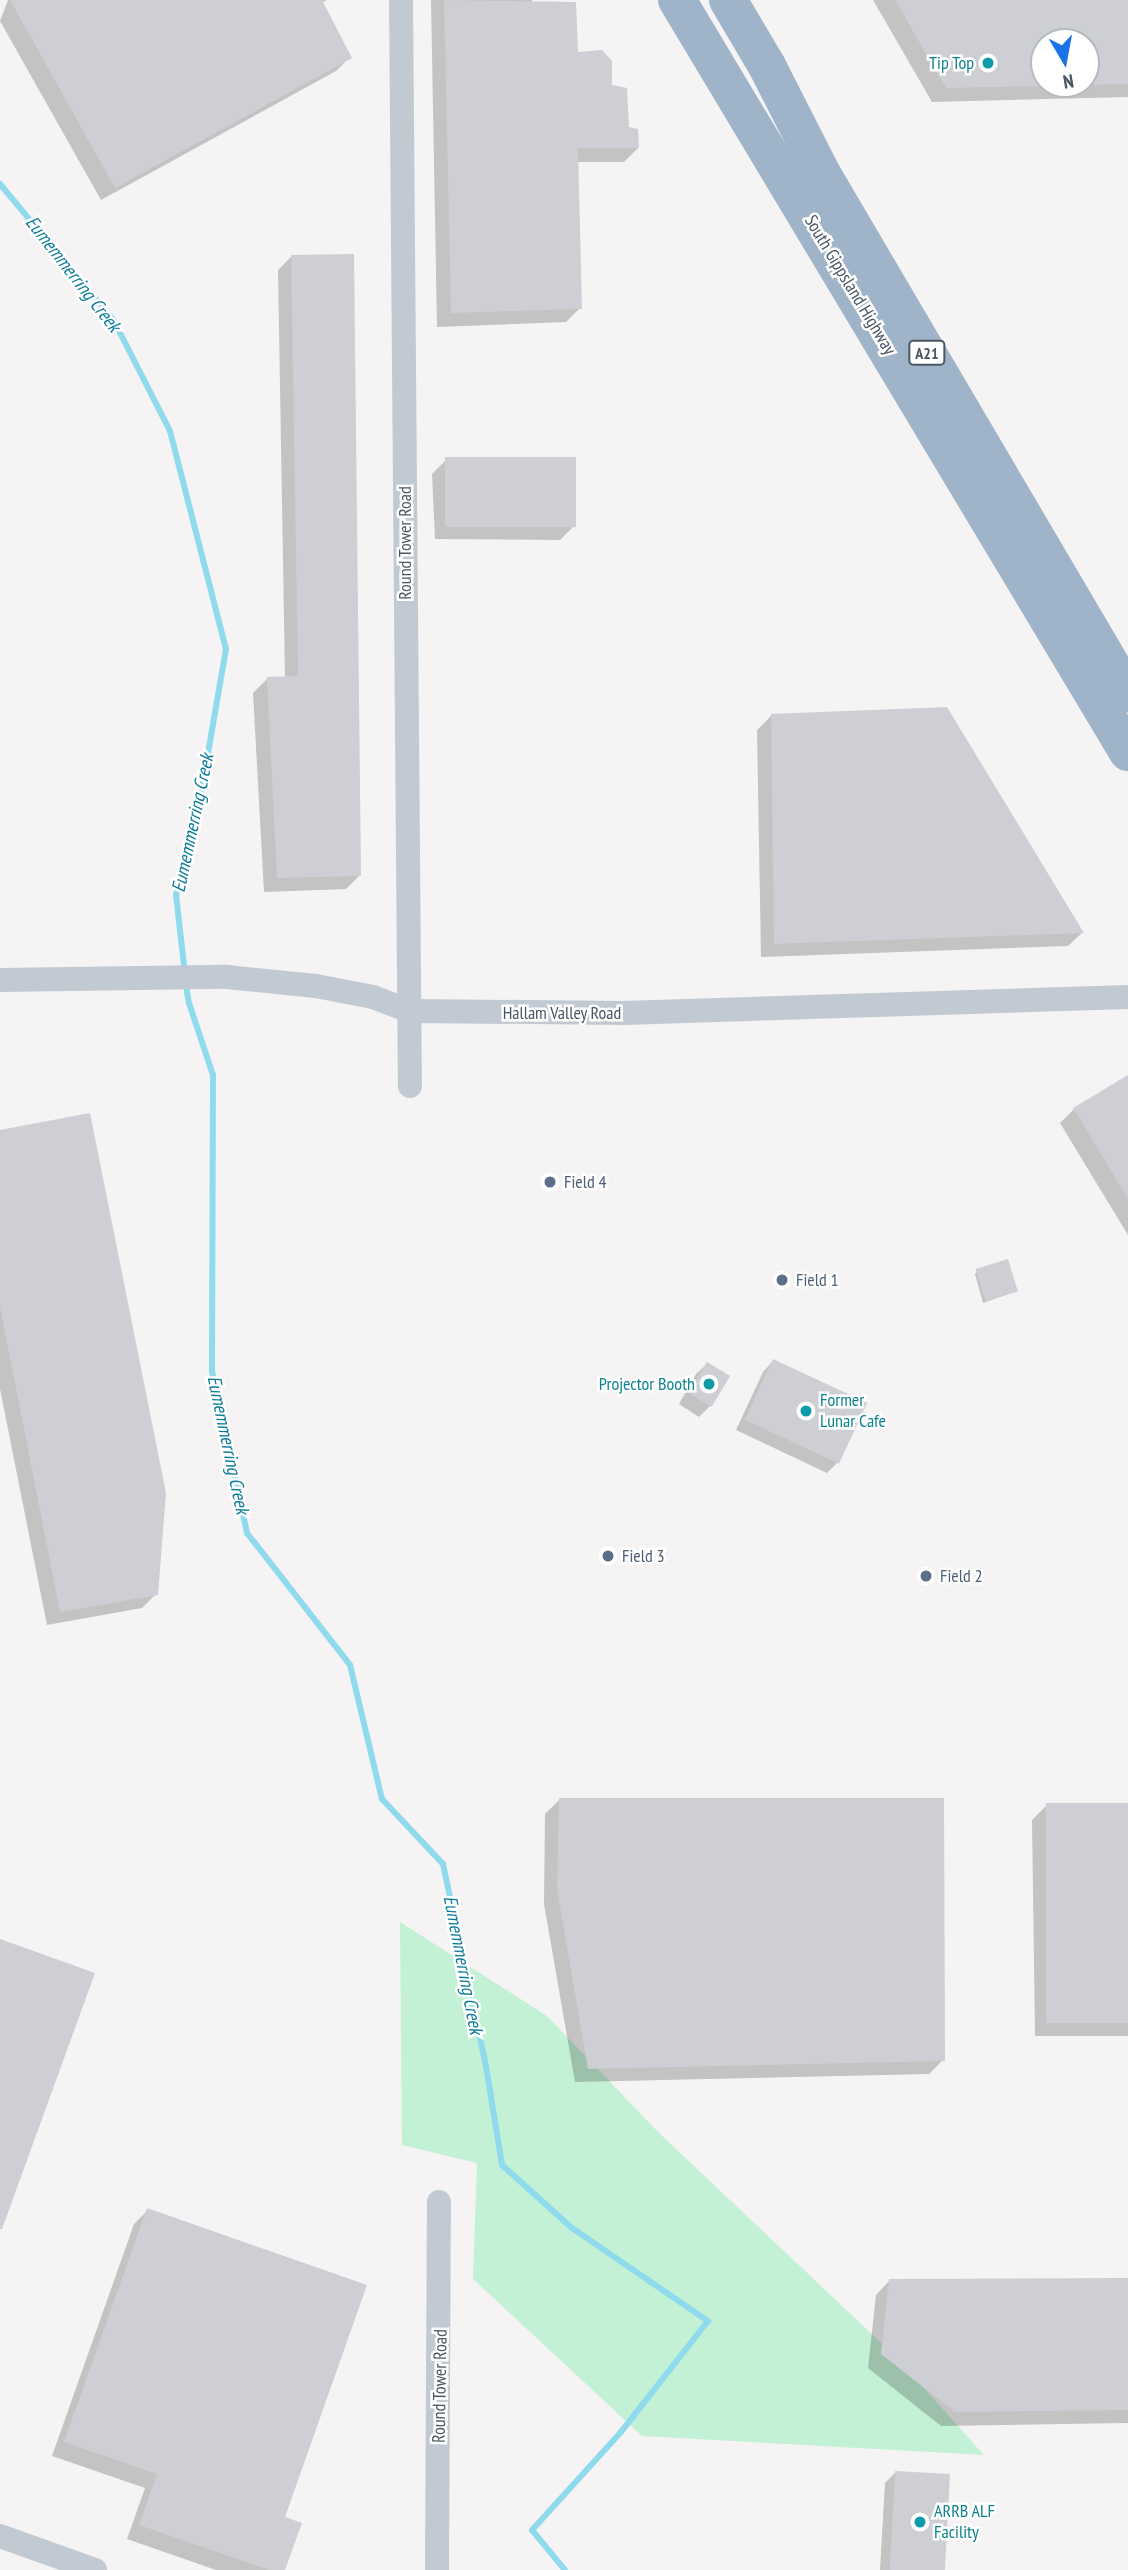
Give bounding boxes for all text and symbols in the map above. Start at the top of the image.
north arrow [1030,28,1100,98]
place label: Tip Top [929,52,974,74]
marker: Tip Top [980,55,996,71]
text: N [1061,69,1075,94]
water label: Eumemmerring Creek [21,211,125,337]
street label: South Gippsland Highway [800,211,900,359]
road number: A21 [908,340,946,366]
street label: Round Tower Road [394,486,416,600]
water label: Eumemmerring Creek [167,752,219,894]
street label: Hallam Valley Road [502,1002,622,1024]
place label: Field 4 [564,1171,607,1193]
marker: Field 4 [542,1174,558,1190]
place label: Field 1 [796,1269,839,1291]
marker: Field 1 [774,1272,790,1288]
place label: Projector Booth [599,1373,695,1395]
water label: Eumemmerring Creek [202,1374,254,1516]
marker: Projector Booth [701,1376,717,1392]
place label: Former Lunar Cafe [820,1390,886,1432]
marker: Former Lunar Cafe [798,1403,814,1419]
place label: Field 3 [622,1545,665,1567]
marker: Field 3 [600,1548,616,1564]
place label: Field 2 [940,1565,983,1587]
marker: Field 2 [918,1568,934,1584]
water label: Eumemmerring Creek [438,1894,488,2036]
street label: Round Tower Road [428,2329,452,2443]
place label: ARRB ALF Facility [934,2501,996,2544]
marker: ARRB ALF Facility [912,2514,928,2530]

